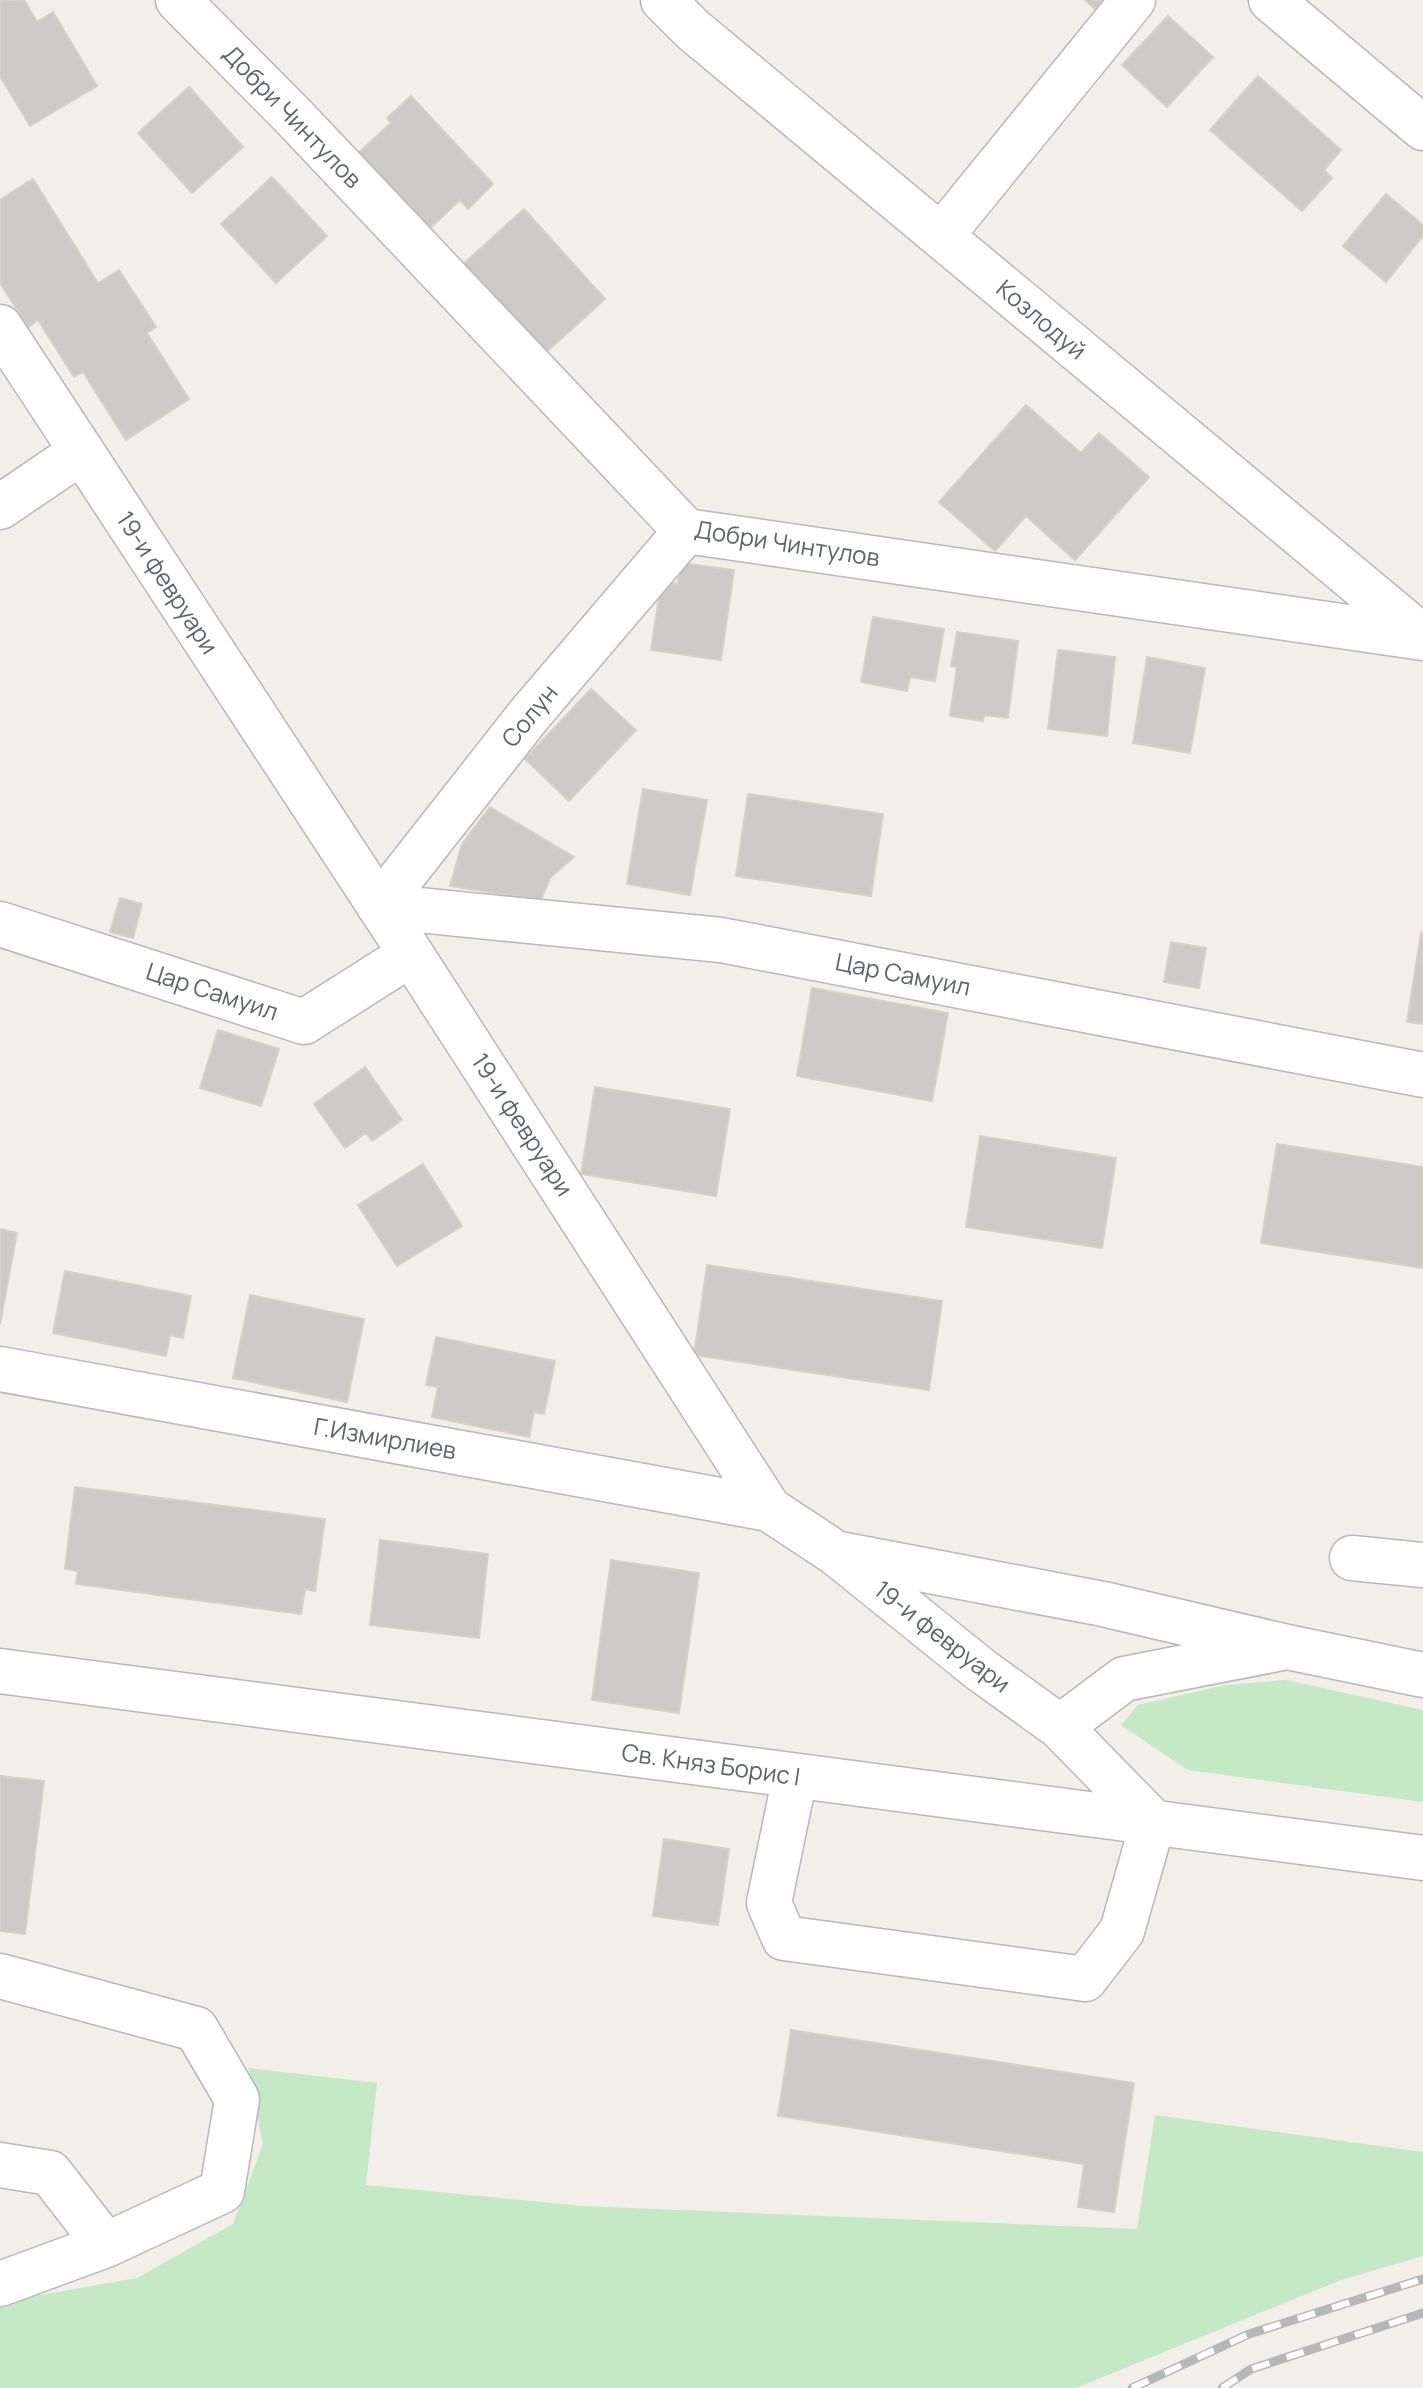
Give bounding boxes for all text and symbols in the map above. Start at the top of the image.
street label: Добри Чинтулов [216,37,370,195]
street label: Козлодуй [990,271,1094,366]
street label: 19-и февруари [110,504,227,660]
street label: Добри Чинтулов [692,512,882,573]
street label: Солун [493,677,564,753]
street label: Цар Самуил [833,944,974,1003]
street label: Цар Самуил [142,954,283,1027]
street label: 19-и февруари [465,1046,582,1202]
street label: Г.Измирлиев [312,1409,459,1466]
street label: 19-и февруари [868,1572,1018,1699]
street label: Св. Княз Борис I [620,1735,803,1792]

